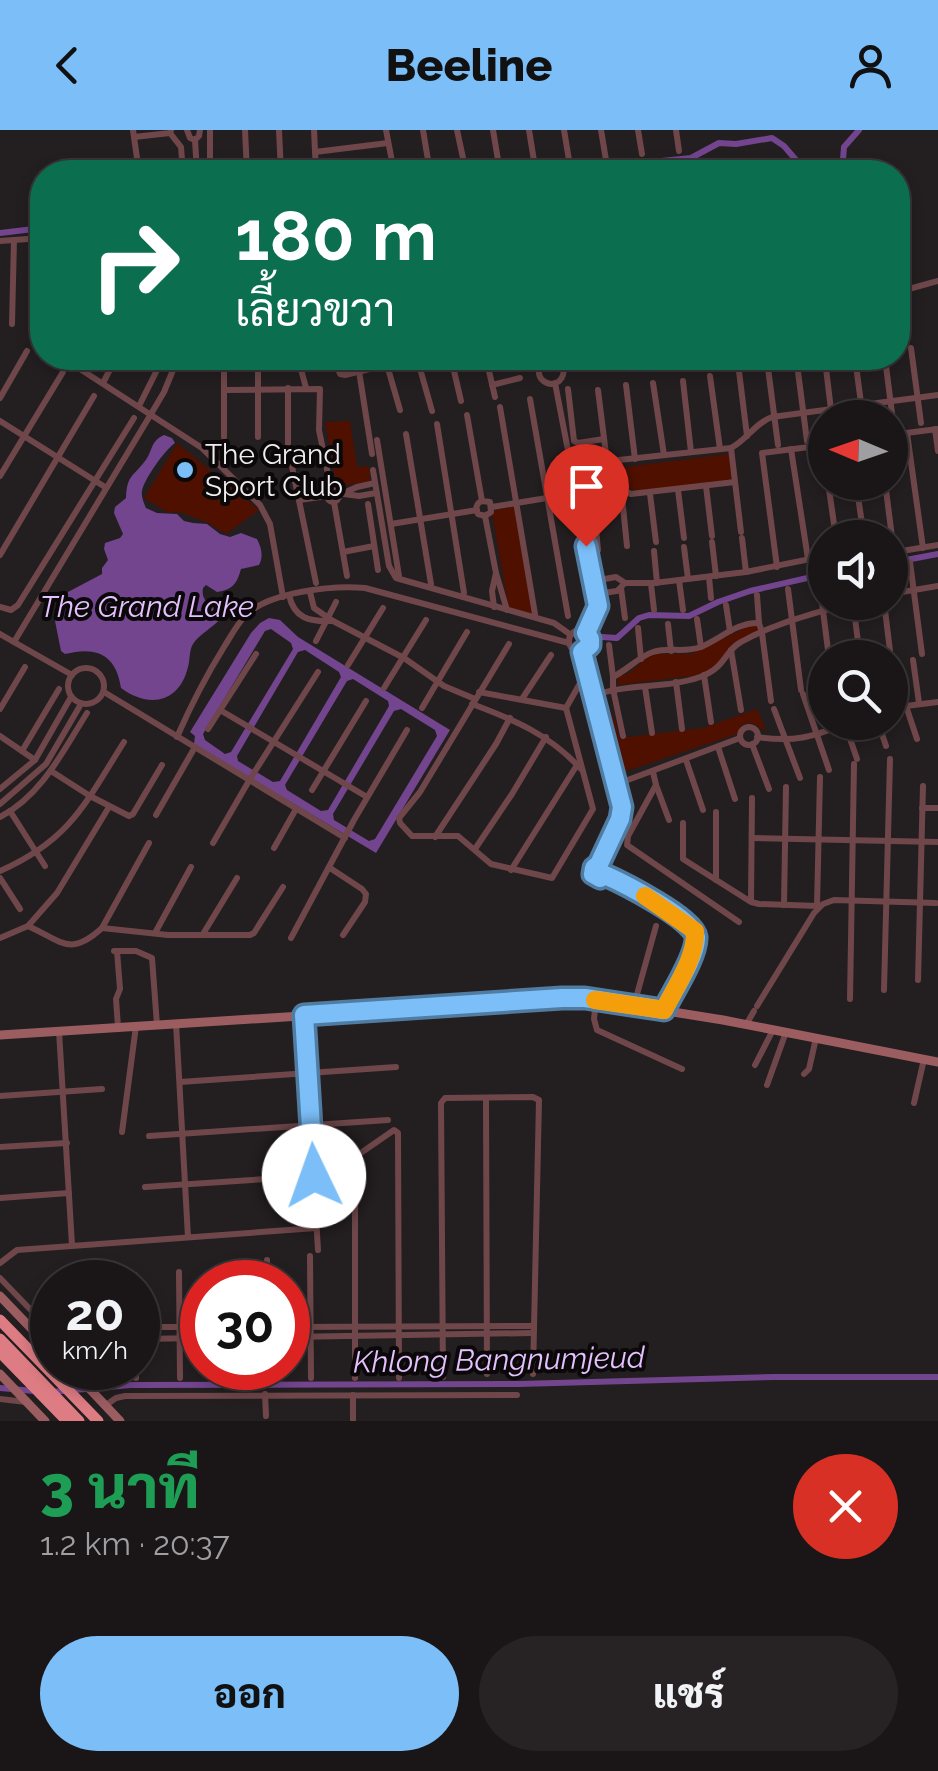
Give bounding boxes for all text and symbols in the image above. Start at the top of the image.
icon: back [40,38,95,93]
icon: person [843,38,898,93]
text: Beeline [385,39,553,92]
text: 180 m [235,194,437,276]
icon: right [70,200,200,330]
text: เลี้ยวขวา [235,284,395,337]
north arrow [808,400,908,500]
map controls [808,400,908,740]
place label: The Grand Sport Club [205,438,343,503]
pin [544,444,629,547]
marker: The Grand Sport Club [174,459,196,481]
icon: arrive [559,459,614,514]
button: sound [808,520,908,620]
water label: The Grand Lake [40,589,254,624]
button: search [808,640,908,740]
position arrow [262,1124,366,1228]
speed limit sign: 30 [180,1260,310,1390]
text: 20 [66,1283,124,1342]
text: km/h [62,1335,128,1365]
water label: Khlong Bangnumjeud [353,1339,646,1380]
text: 3 นาที [40,1452,200,1522]
button: close [793,1454,898,1559]
text: 1.2 km · 20:37 [40,1525,230,1562]
button: ออก [40,1636,459,1751]
button: แชร์ [479,1636,898,1751]

